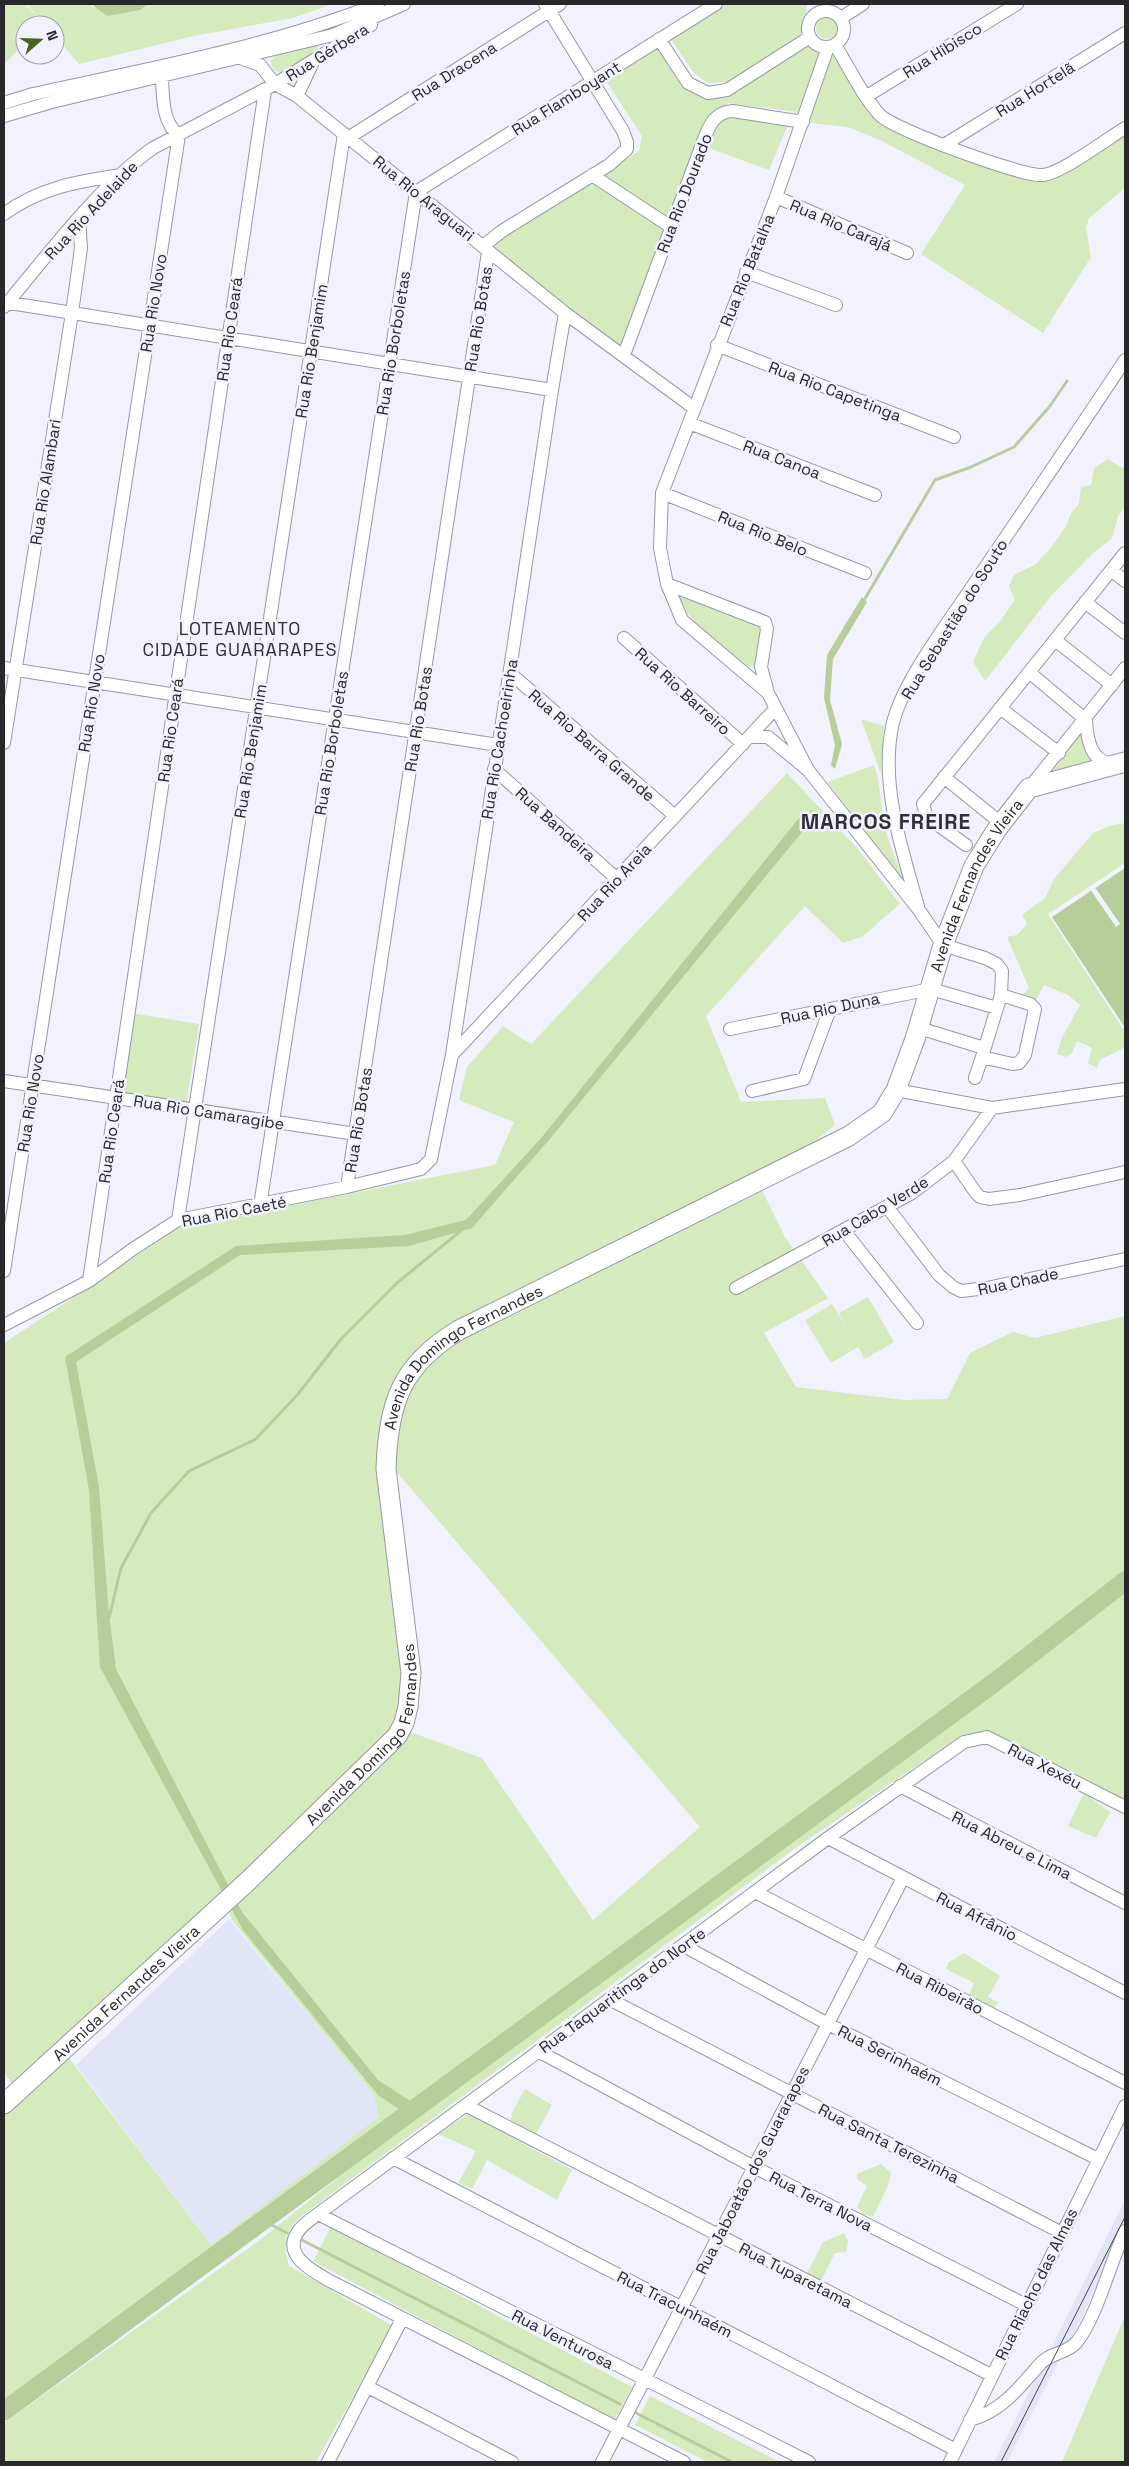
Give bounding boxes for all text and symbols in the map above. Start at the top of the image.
north arrow [15,15,65,65]
street label: Rua Hibisco [899,18,986,83]
street label: Rua Gérbera [282,19,373,86]
text: N [42,28,62,43]
street label: Rua Dracena [408,37,501,106]
street label: Rua Flamboyant [508,56,625,140]
street label: Rua Hortelã [992,57,1079,122]
street label: Rua Rio Dourado [652,130,717,256]
street label: Rua Rio Araguari [368,151,479,246]
street label: Rua Rio Adelaide [40,156,143,264]
street label: Rua Rio Carajá [787,195,895,256]
street label: Rua Rio Batalha [715,211,780,330]
street label: Rua Rio Novo [135,252,172,354]
street label: Rua Rio Botas [460,265,497,373]
street label: Rua Rio Borboletas [372,269,415,417]
street label: Rua Rio Ceará [212,276,247,383]
street label: Rua Rio Benjamim [291,282,332,420]
street label: Rua Rio Capetinga [765,356,904,426]
street label: Rua Rio Alambari [25,418,66,547]
street label: Rua Canoa [740,435,824,484]
street label: Rua Rio Belo [715,506,811,561]
street label: Rua Sebastião do Souto [896,535,1012,703]
district label: LOTEAMENTO CIDADE GUARARAPES [142,617,338,661]
street label: Rua Rio Barreiro [630,643,735,740]
street label: Rua Rio Novo [73,652,110,754]
street label: Rua Rio Cachoeirinha [476,657,523,821]
street label: Rua Rio Botas [400,665,437,773]
street label: Rua Rio Borboletas [310,669,353,817]
street label: Rua Rio Ceará [153,677,188,784]
street label: Rua Rio Benjamim [230,682,271,820]
street label: Rua Rio Barra Grande [524,685,659,806]
street label: Rua Bandeira [511,783,600,866]
street label: Avenida Fernandes Vieira [926,794,1028,975]
district label: MARCOS FREIRE [801,808,971,835]
street label: Rua Rio Areia [573,839,656,926]
street label: Rua Rio Duna [779,988,882,1029]
street label: Rua Rio Novo [12,1052,49,1154]
street label: Rua Rio Botas [340,1066,377,1174]
street label: Rua Rio Ceará [94,1078,129,1185]
street label: Rua Rio Camaragibe [132,1090,286,1135]
street label: Rua Cabo Verde [818,1171,933,1252]
street label: Rua Rio Caeté [180,1191,288,1232]
street label: Rua Chade [976,1263,1060,1300]
street label: Avenida Domingo Fernandes [379,1280,546,1432]
street label: Avenida Domingo Fernandes [301,1643,422,1830]
street label: Rua Xexéu [1004,1739,1085,1794]
street label: Rua Abreu e Lima [948,1806,1075,1885]
street label: Rua Afrânio [933,1887,1021,1946]
street label: Avenida Fernandes Vieira [48,1920,204,2066]
street label: Rua Taquaritinga do Norte [535,1923,710,2058]
street label: Rua Ribeirão [892,1957,987,2019]
street label: Rua Serinhaém [834,2020,945,2091]
street label: Rua Jaboatão dos Guararapes [691,2063,814,2278]
street label: Rua Santa Terezinha [815,2099,963,2188]
street label: Rua Terra Nova [766,2166,876,2236]
street label: Rua Riacho das Almas [990,2205,1082,2364]
street label: Rua Tuparetama [735,2238,856,2313]
street label: Rua Tracunhaém [613,2266,736,2343]
street label: Rua Venturosa [508,2305,617,2374]

